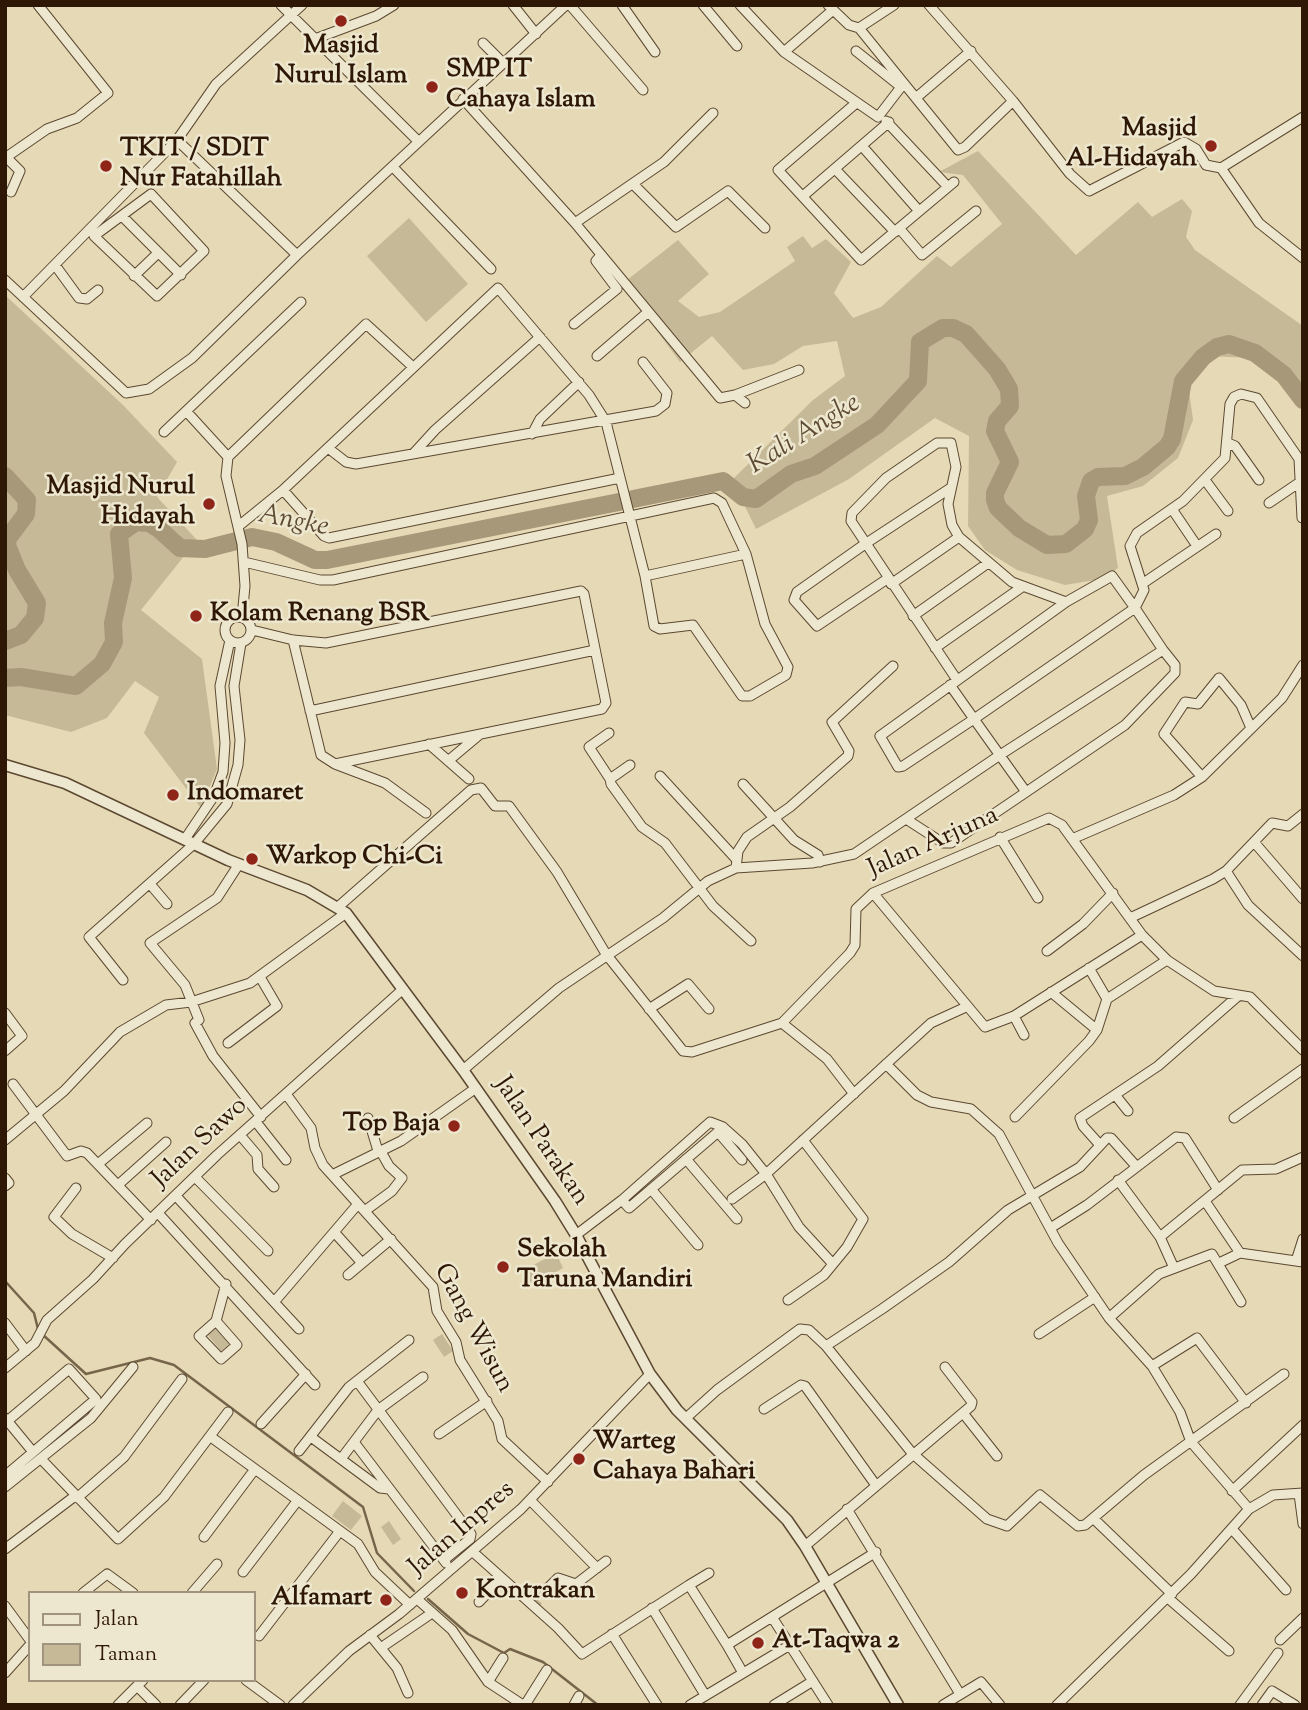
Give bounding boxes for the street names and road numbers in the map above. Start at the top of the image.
street label: Jalan Arjuna [864,801,1004,887]
street label: Jalan Parakan [485,1072,595,1212]
street label: Jalan Sawo [147,1092,255,1196]
street label: Gang Wisun [425,1259,519,1399]
street label: Jalan Inpres [404,1476,522,1584]

